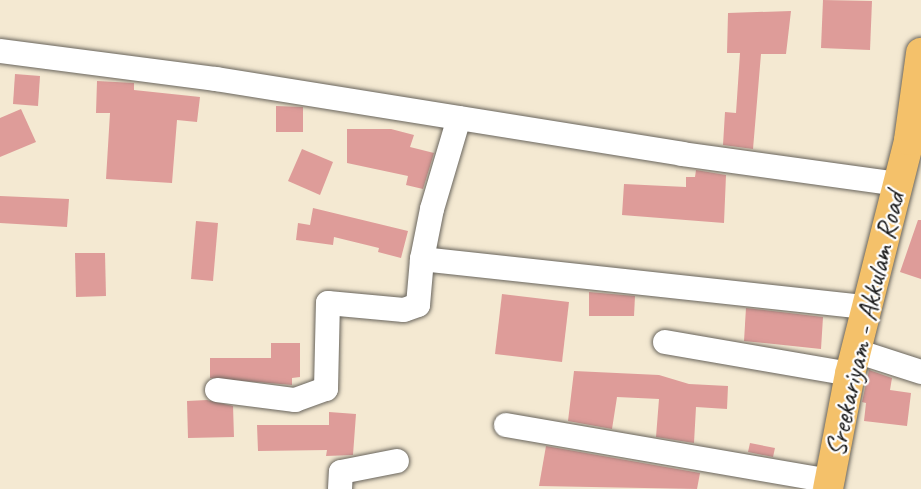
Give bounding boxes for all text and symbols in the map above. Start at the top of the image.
street label: Sreekariyam - Akkulam Road [818,189,912,459]

